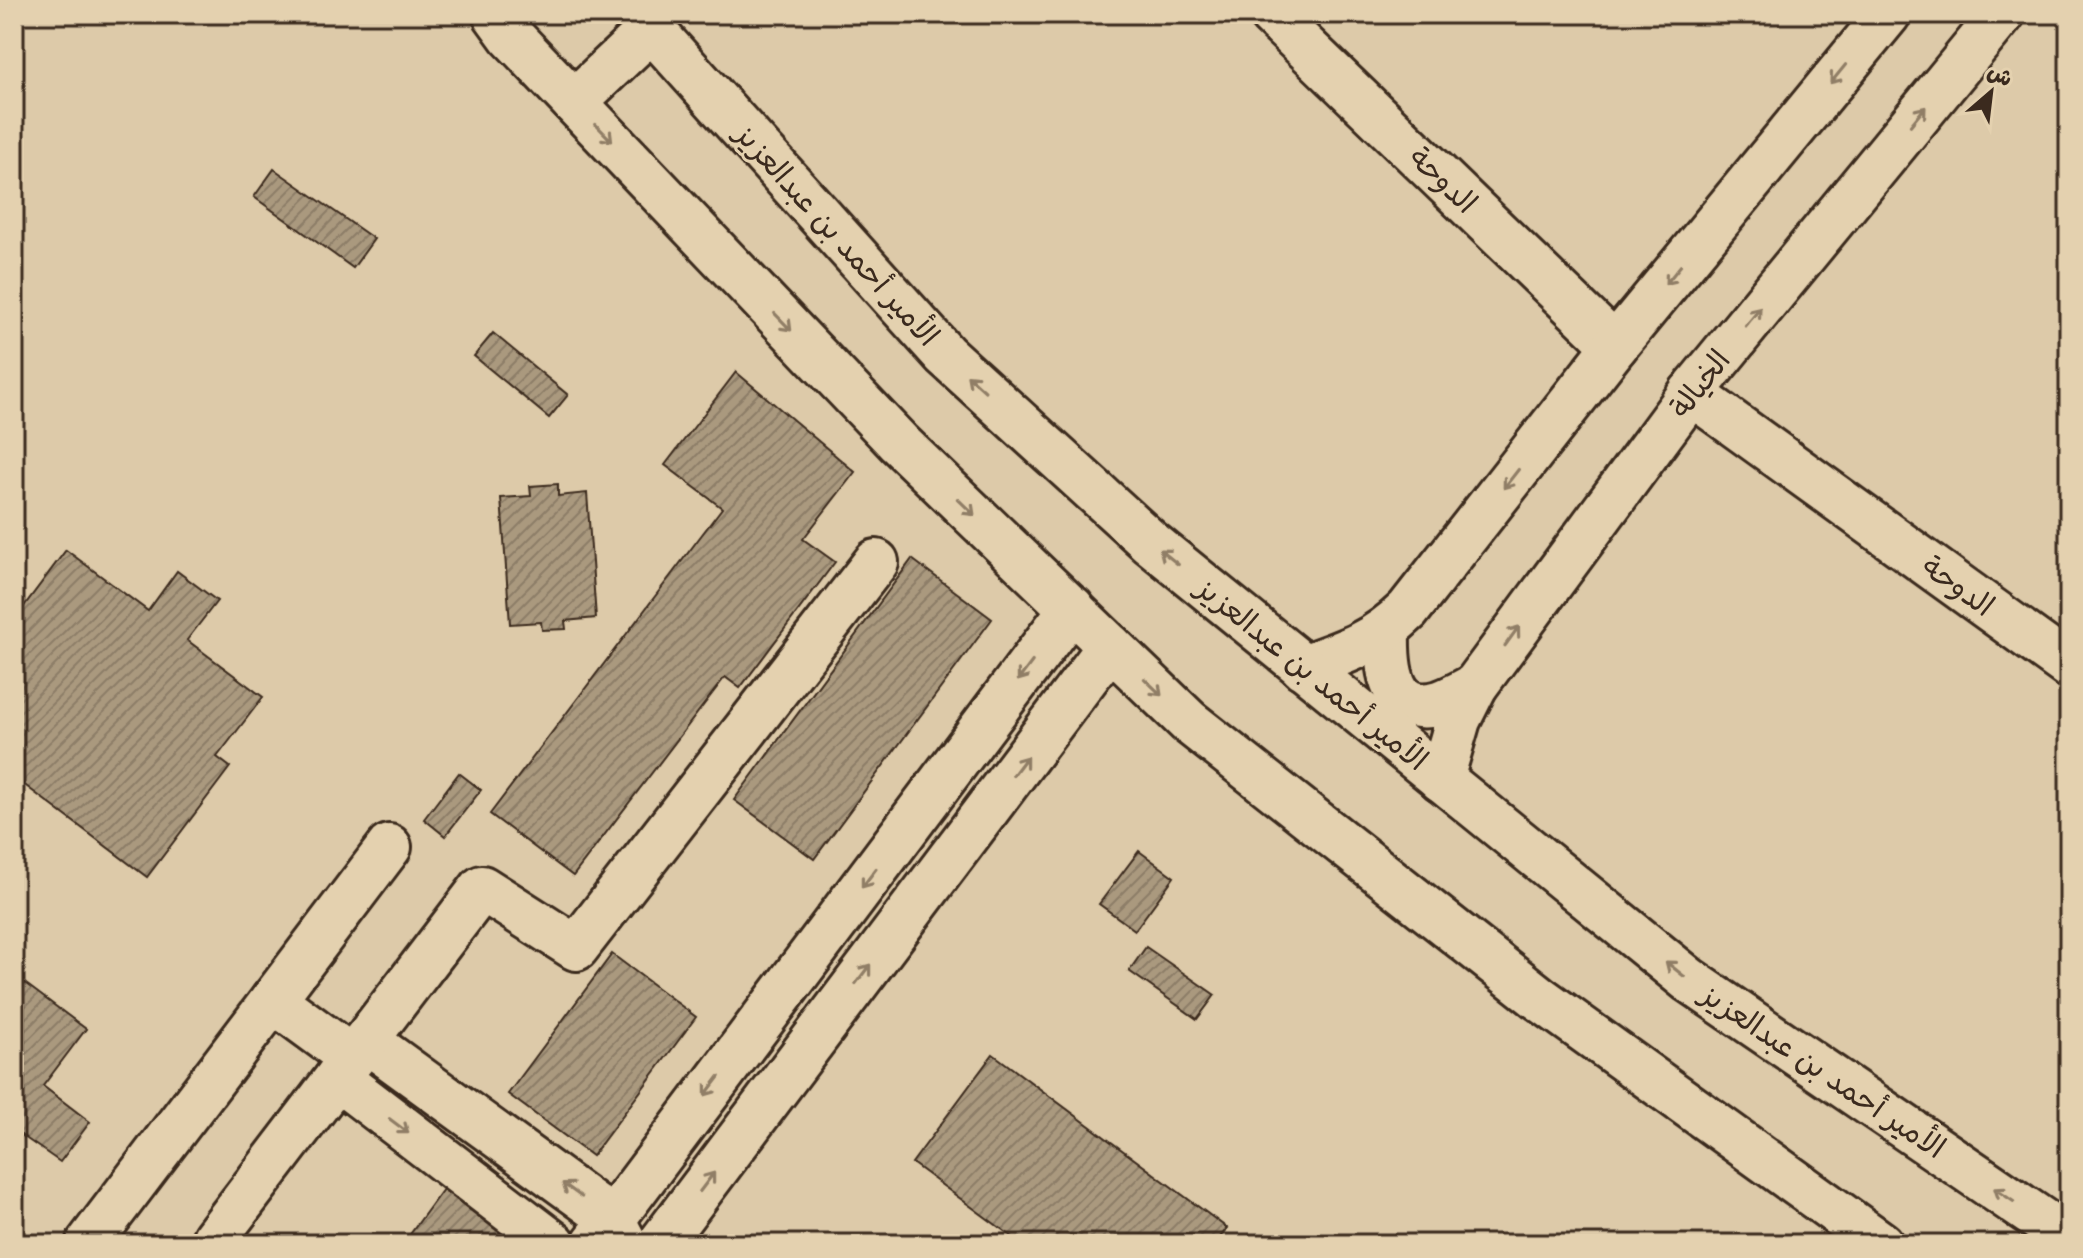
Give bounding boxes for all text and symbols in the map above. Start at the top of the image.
north arrow [1951,52,2031,132]
text: ش [1980,52,2020,98]
one-way arrow [1829,63,1847,84]
one-way arrow [1909,106,1927,127]
street label: الأمير أحمد بن عبدالعزيز [719,108,953,360]
one-way arrow [595,123,614,143]
street label: الدوحة [1395,133,1491,227]
one-way arrow [1664,264,1682,285]
one-way arrow [1745,307,1762,328]
one-way arrow [774,312,793,332]
street label: الخيالة [1655,337,1745,431]
one-way arrow [966,374,987,393]
one-way arrow [1503,468,1520,489]
one-way arrow [956,497,975,516]
street label: الدوحة [1910,541,2006,631]
one-way arrow [1159,548,1180,566]
street label: الأمير أحمد بن عبدالعزيز [1181,561,1441,785]
one-way arrow [1503,626,1520,647]
one-way arrow [1016,659,1033,681]
one-way arrow [1143,677,1162,696]
one-way arrow [1011,756,1028,777]
one-way arrow [860,867,877,889]
one-way arrow [1665,960,1686,977]
one-way arrow [855,964,872,985]
street label: الأمير أحمد بن عبدالعزيز [1686,967,1957,1174]
one-way arrow [704,1075,721,1096]
one-way arrow [388,1117,409,1134]
one-way arrow [698,1172,715,1193]
one-way arrow [562,1181,583,1198]
one-way arrow [1994,1187,2016,1203]

